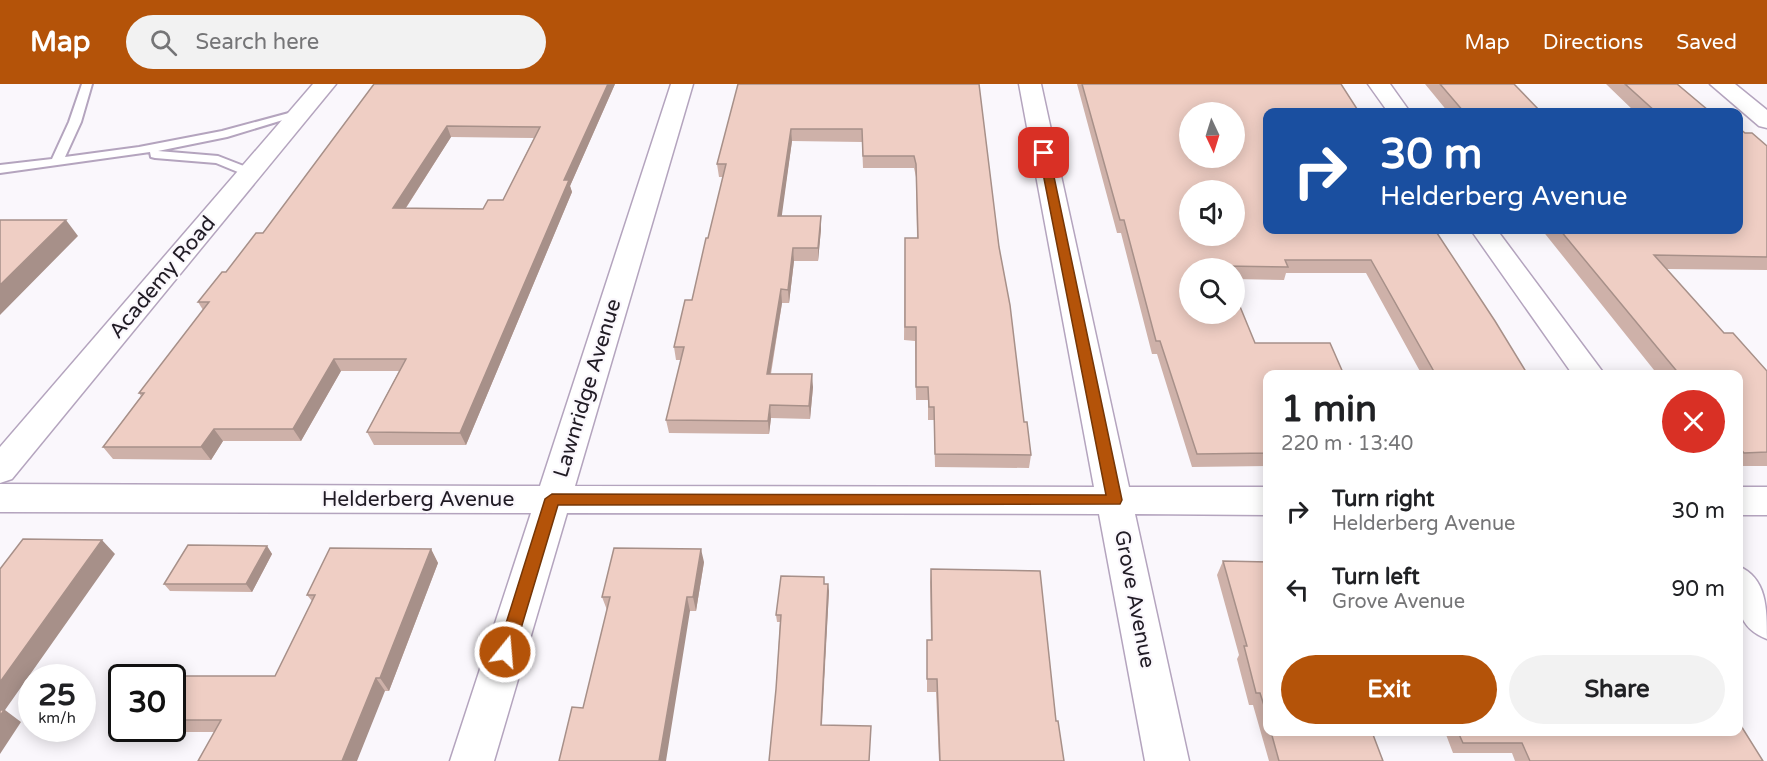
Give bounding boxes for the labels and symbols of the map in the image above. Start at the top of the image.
north arrow [1179,102,1245,168]
pin [1018,127,1069,178]
street label: Academy Road [104,211,221,344]
street label: Lawnridge Avenue [548,296,627,480]
street label: Helderberg Avenue [322,487,514,512]
street label: Grove Avenue [1109,528,1160,670]
position arrow [473,620,537,684]
speed limit sign: 30 [108,664,186,742]

